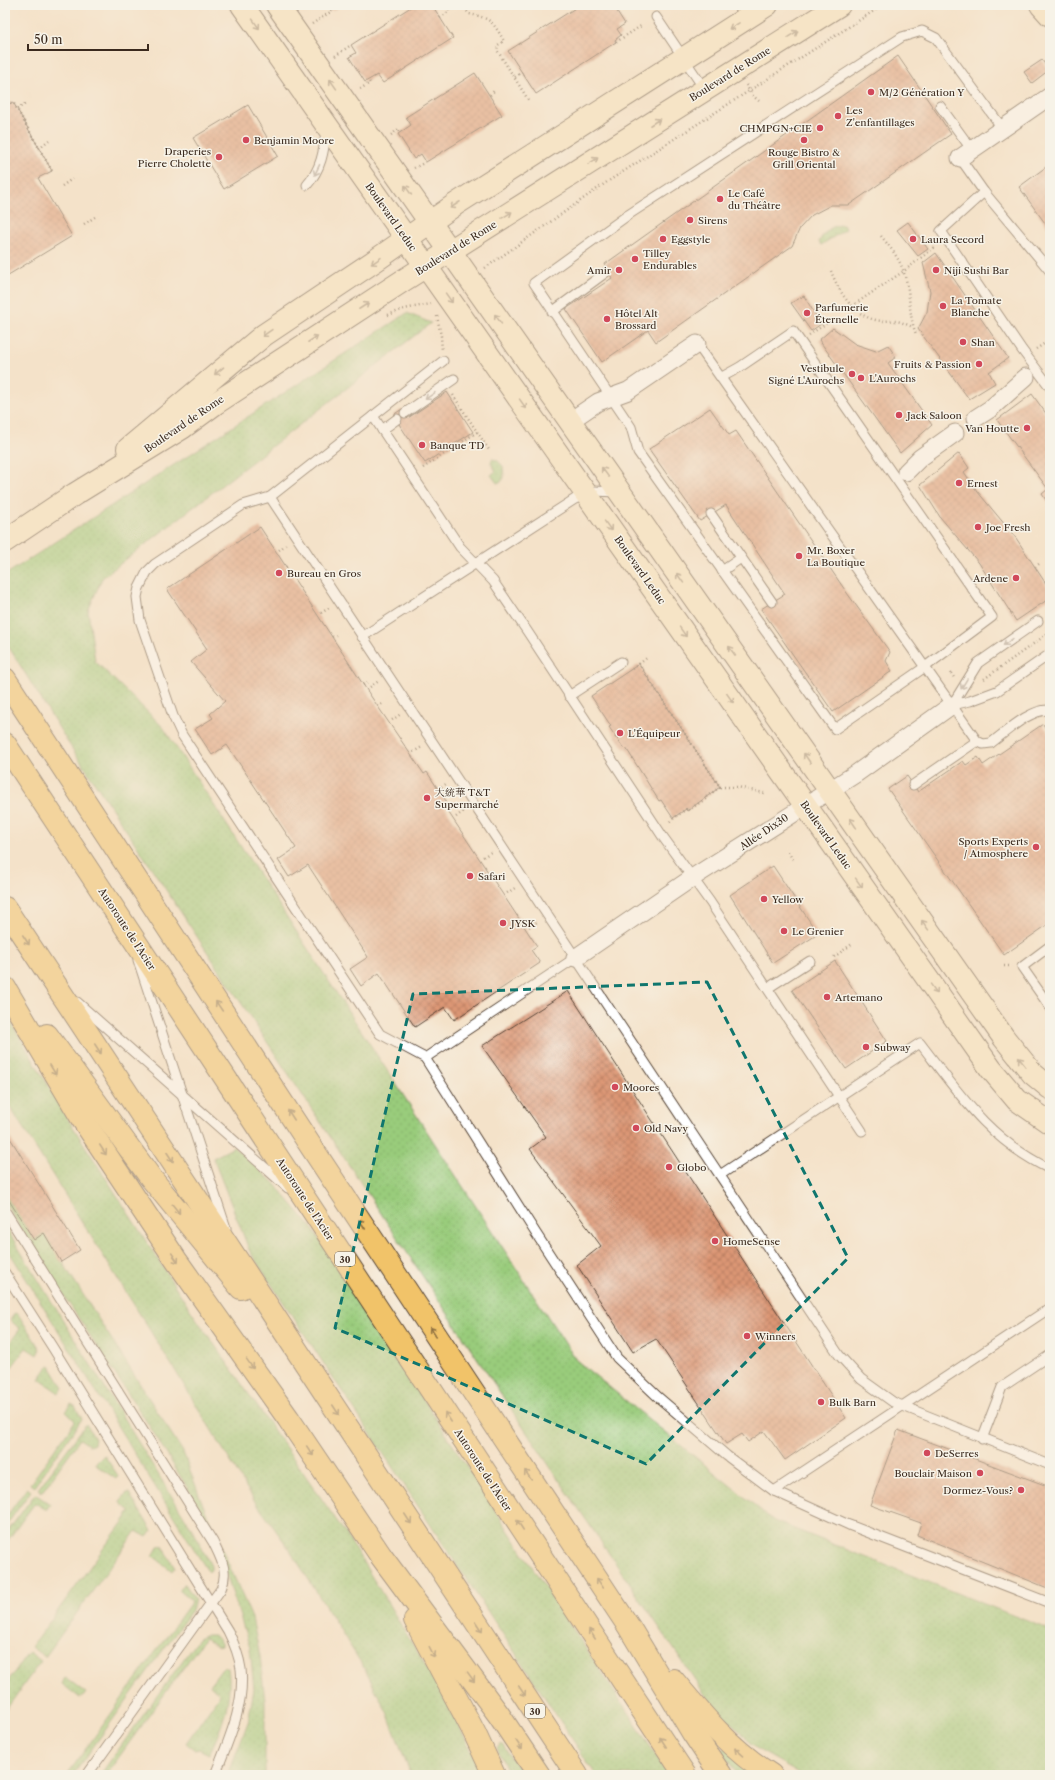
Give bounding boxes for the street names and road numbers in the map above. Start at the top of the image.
street label: Boulevard de Rome [687,43,773,104]
street label: Boulevard Leduc [363,180,419,254]
street label: Boulevard de Rome [413,217,499,278]
street label: Boulevard de Rome [142,392,227,456]
street label: Boulevard Leduc [612,533,668,607]
street label: Boulevard Leduc [798,798,854,872]
street label: Allée Dix30 [736,811,791,854]
street label: Autoroute de l'Acier [95,885,159,973]
street label: Autoroute de l'Acier [273,1155,337,1243]
road number: 30 [335,1252,355,1266]
street label: Autoroute de l'Acier [451,1426,515,1514]
road number: 30 [525,1704,545,1718]

